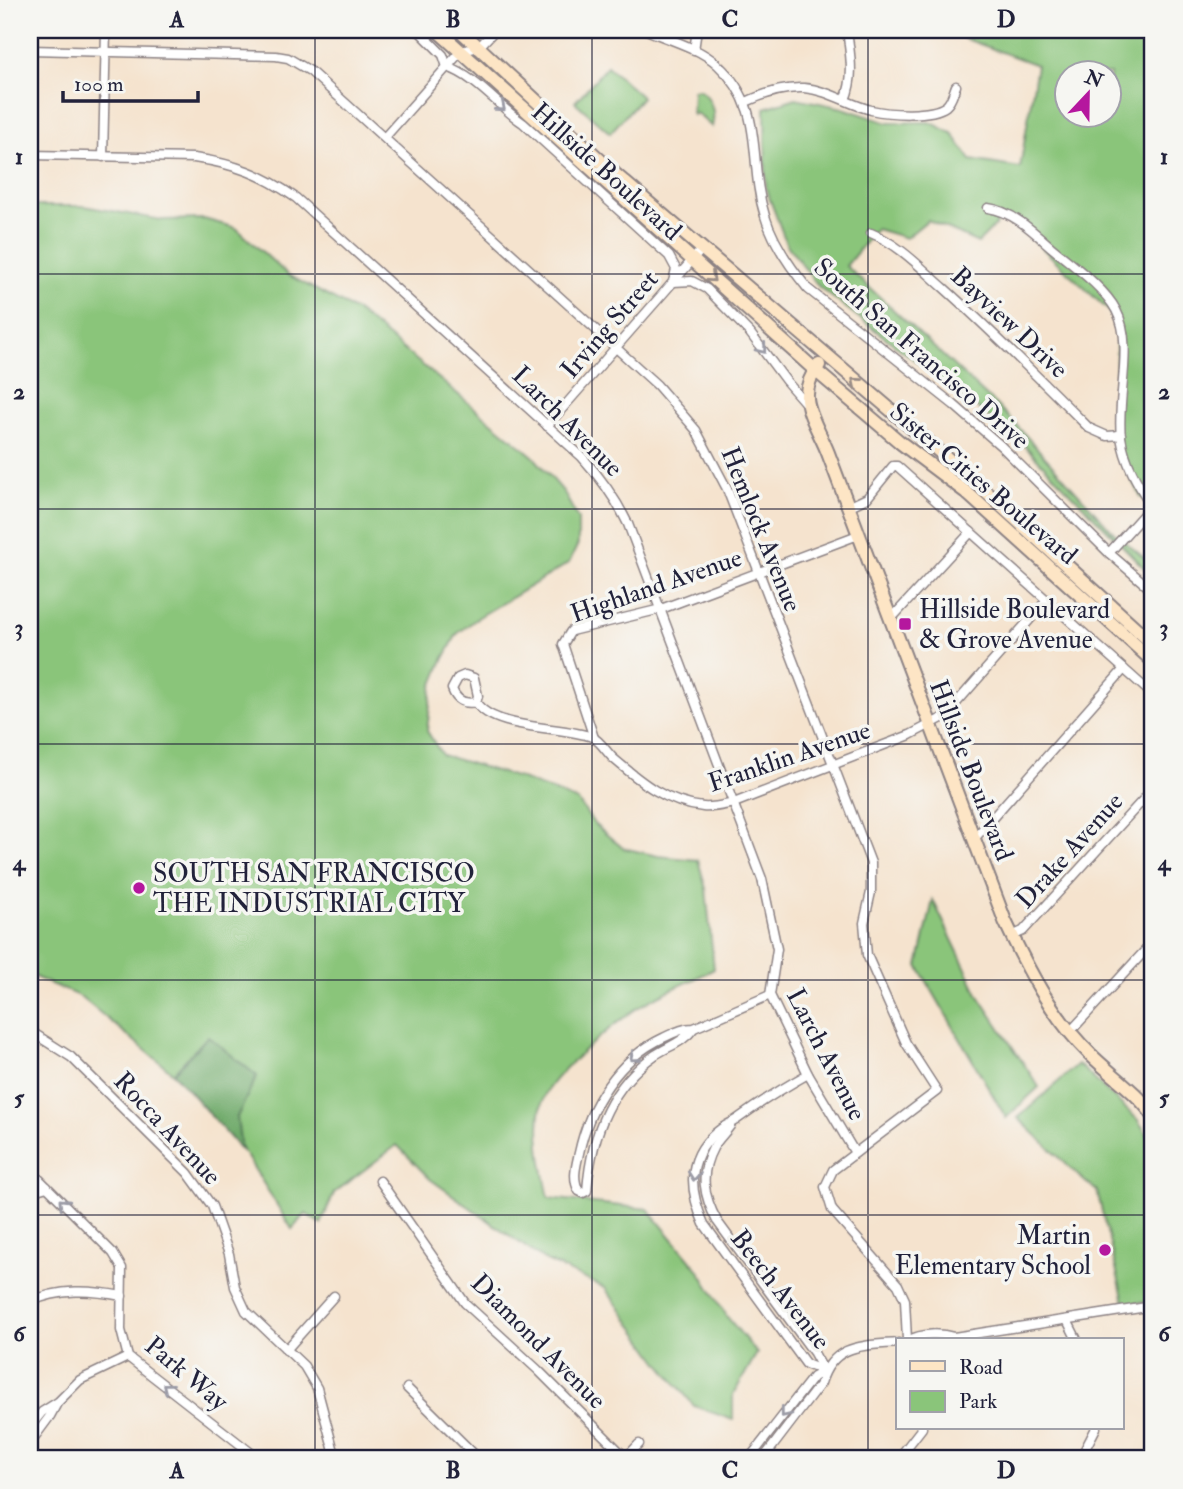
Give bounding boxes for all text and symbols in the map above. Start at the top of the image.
text: A [169,5,185,34]
text: B [445,5,461,34]
text: C [722,5,738,34]
text: D [997,5,1015,34]
scale bar [63,60,198,104]
north arrow [1054,60,1124,130]
text: N [1081,64,1107,94]
text: 100 m [74,71,124,98]
street label: Hillside Boulevard [525,96,688,248]
one-way arrow [493,99,506,111]
text: 1 [15,142,23,171]
text: 1 [1160,142,1168,171]
street label: South San Francisco Drive [807,251,1036,456]
street label: Bayview Drive [944,260,1075,385]
street label: Irving Street [554,264,665,385]
one-way arrow [703,270,716,282]
one-way arrow [754,341,767,353]
street label: Larch Avenue [505,359,630,484]
text: 2 [13,377,25,406]
text: 2 [1158,377,1170,406]
one-way arrow [851,378,864,391]
street label: Sister Cities Boulevard [883,396,1084,572]
street label: Hemlock Avenue [713,442,809,617]
street label: Highland Avenue [567,542,746,630]
place label: Hillside Boulevard & Grove Avenue [919,594,1110,656]
text: 3 [15,613,23,642]
text: 3 [1160,613,1168,642]
marker: Hillside Boulevard & Grove Avenue [897,616,913,632]
street label: Hillside Boulevard [922,675,1020,865]
street label: Franklin Avenue [704,714,875,800]
street label: Drake Avenue [1009,786,1130,915]
text: 4 [12,848,27,877]
text: 4 [1157,848,1172,877]
place label: SOUTH SAN FRANCISCO THE INDUSTRIAL CITY [153,858,475,920]
marker: SOUTH SAN FRANCISCO THE INDUSTRIAL CITY [131,880,147,896]
street label: Larch Avenue [779,983,873,1126]
one-way arrow [629,1049,642,1061]
street label: Rocca Avenue [107,1065,228,1192]
text: 5 [14,1083,25,1112]
text: 5 [1159,1083,1170,1112]
one-way arrow [687,1171,702,1182]
one-way arrow [58,1198,71,1211]
place label: Martin Elementary School [895,1220,1091,1282]
street label: Beech Avenue [723,1223,837,1356]
marker: Martin Elementary School [1097,1242,1113,1258]
street label: Diamond Avenue [464,1267,613,1416]
text: 6 [13,1319,27,1348]
text: 6 [1158,1319,1172,1348]
street label: Park Way [138,1330,235,1418]
legend [896,1338,1124,1430]
text: Road [959,1354,1004,1381]
one-way arrow [162,1383,174,1396]
text: Park [959,1388,997,1415]
one-way arrow [781,1406,794,1418]
text: A [169,1456,185,1485]
text: B [445,1456,461,1485]
text: C [722,1456,738,1485]
text: D [997,1456,1015,1485]

